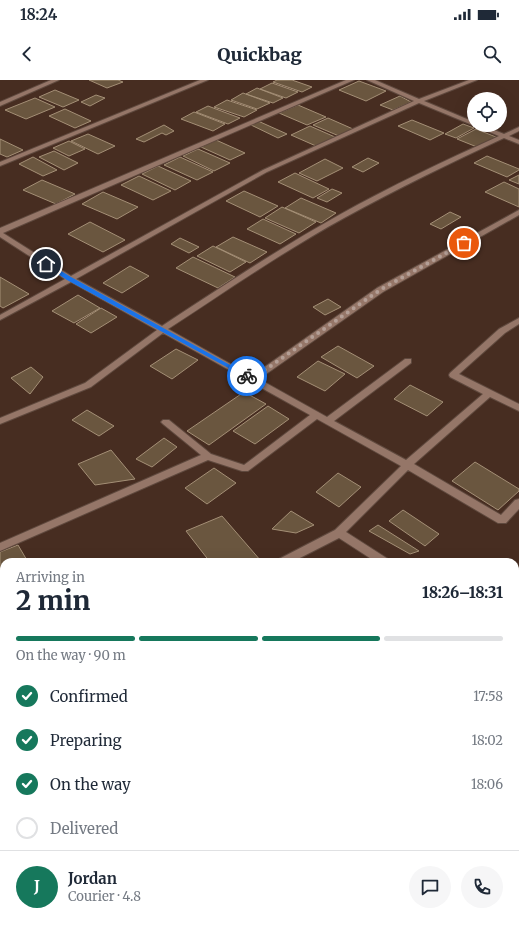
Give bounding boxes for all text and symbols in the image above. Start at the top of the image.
text: 18:24 [20,5,57,24]
icon: back [16,43,38,65]
text: Quickbag [217,43,302,66]
icon: search [481,43,503,65]
map controls [467,92,507,132]
button: locate [467,92,507,132]
pin [447,226,481,260]
icon: bag [453,232,475,254]
pin [29,247,63,281]
icon: home [35,253,57,275]
courier [227,356,267,396]
icon: bike [236,365,258,387]
text: Arriving in [16,569,85,586]
text: 18:26–18:31 [422,583,503,602]
text: 2 min [16,584,90,617]
text: On the way · 90 m [16,647,126,664]
icon: check [16,685,38,707]
text: Confirmed [50,687,128,706]
text: 17:58 [473,688,503,705]
icon: check [16,729,38,751]
text: Preparing [50,731,122,750]
text: 18:02 [471,732,503,749]
icon: check [16,773,38,795]
text: On the way [50,775,131,794]
text: 18:06 [471,776,503,793]
text: Delivered [50,819,118,838]
button: chat [409,866,451,908]
button: phone [461,866,503,908]
text: Jordan [68,869,117,888]
text: J [34,877,40,896]
text: Courier · 4.8 [68,888,141,905]

